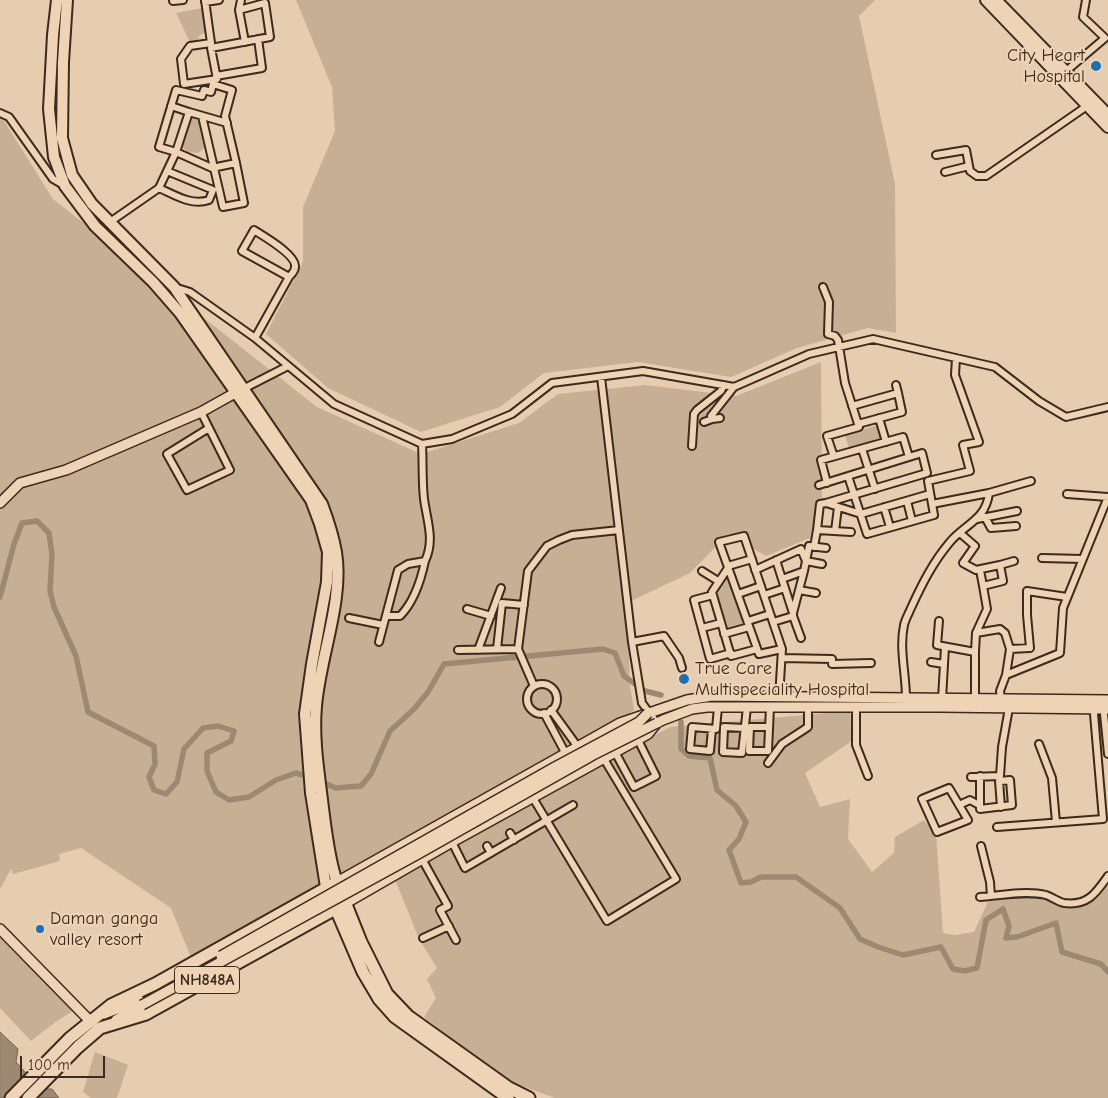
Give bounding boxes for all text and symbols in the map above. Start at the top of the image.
place label: City Heart Hospital [1007,45,1085,88]
marker: City Heart Hospital [1089,59,1103,73]
place label: True Care Multispeciality Hospital [695,658,869,701]
marker: True Care Multispeciality Hospital [677,672,691,686]
place label: Daman ganga valley resort [50,908,158,951]
marker: Daman ganga valley resort [34,923,46,935]
road number: NH848A [174,966,240,994]
scale bar [22,1046,108,1078]
text: 100 m [28,1056,70,1074]

